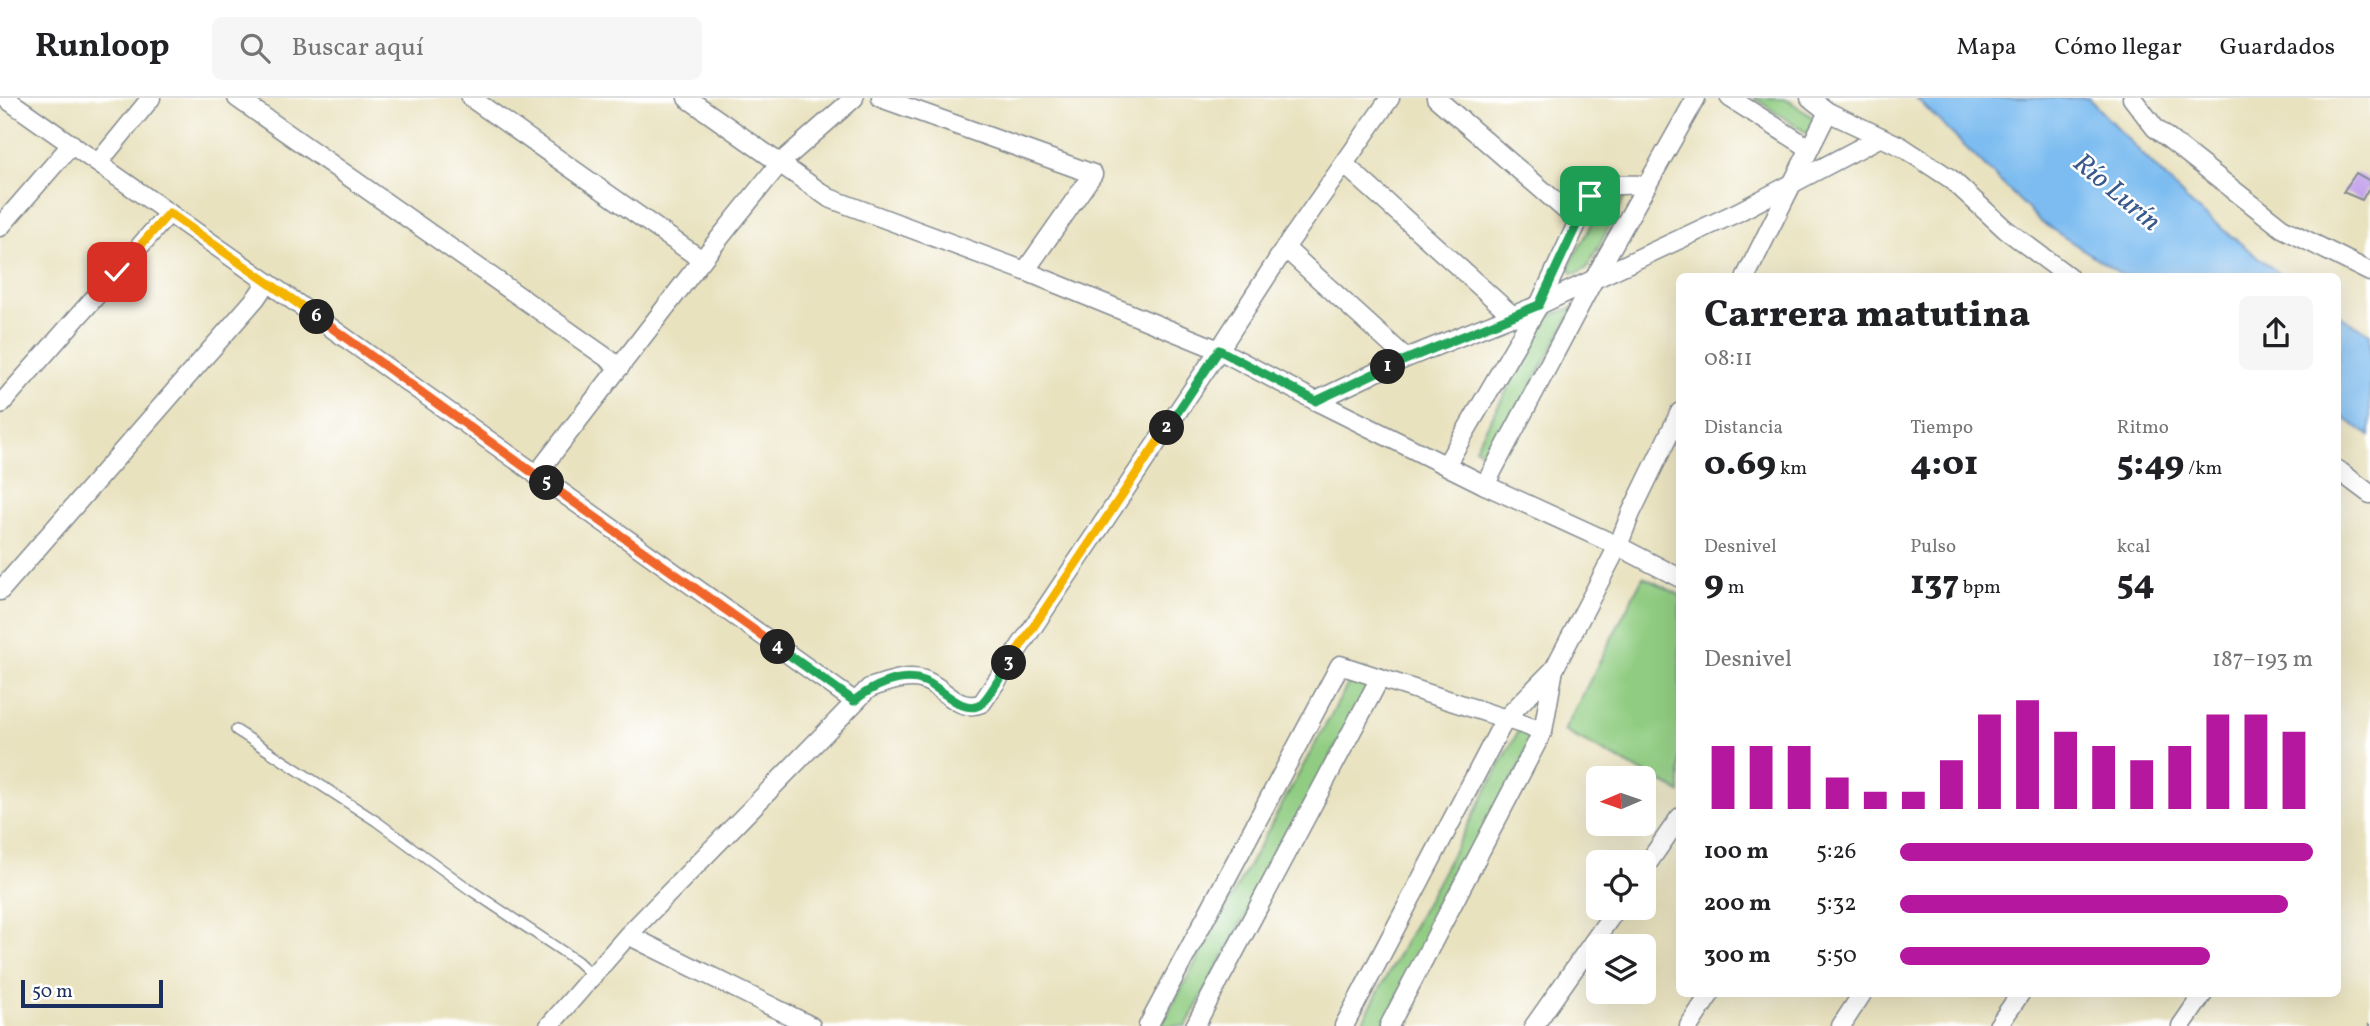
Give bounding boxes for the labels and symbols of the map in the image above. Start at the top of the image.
water label: Río Lurín [2064,145,2169,241]
pin [1560,166,1620,226]
pin [87,242,147,302]
pin: 6 [300,300,334,334]
pin: 1 [1370,350,1406,384]
pin: 2 [1150,410,1184,446]
pin: 5 [530,466,564,500]
pin: 4 [760,630,796,664]
pin: 3 [992,646,1026,680]
north arrow [1586,766,1656,836]
scale bar [21,977,163,1009]

